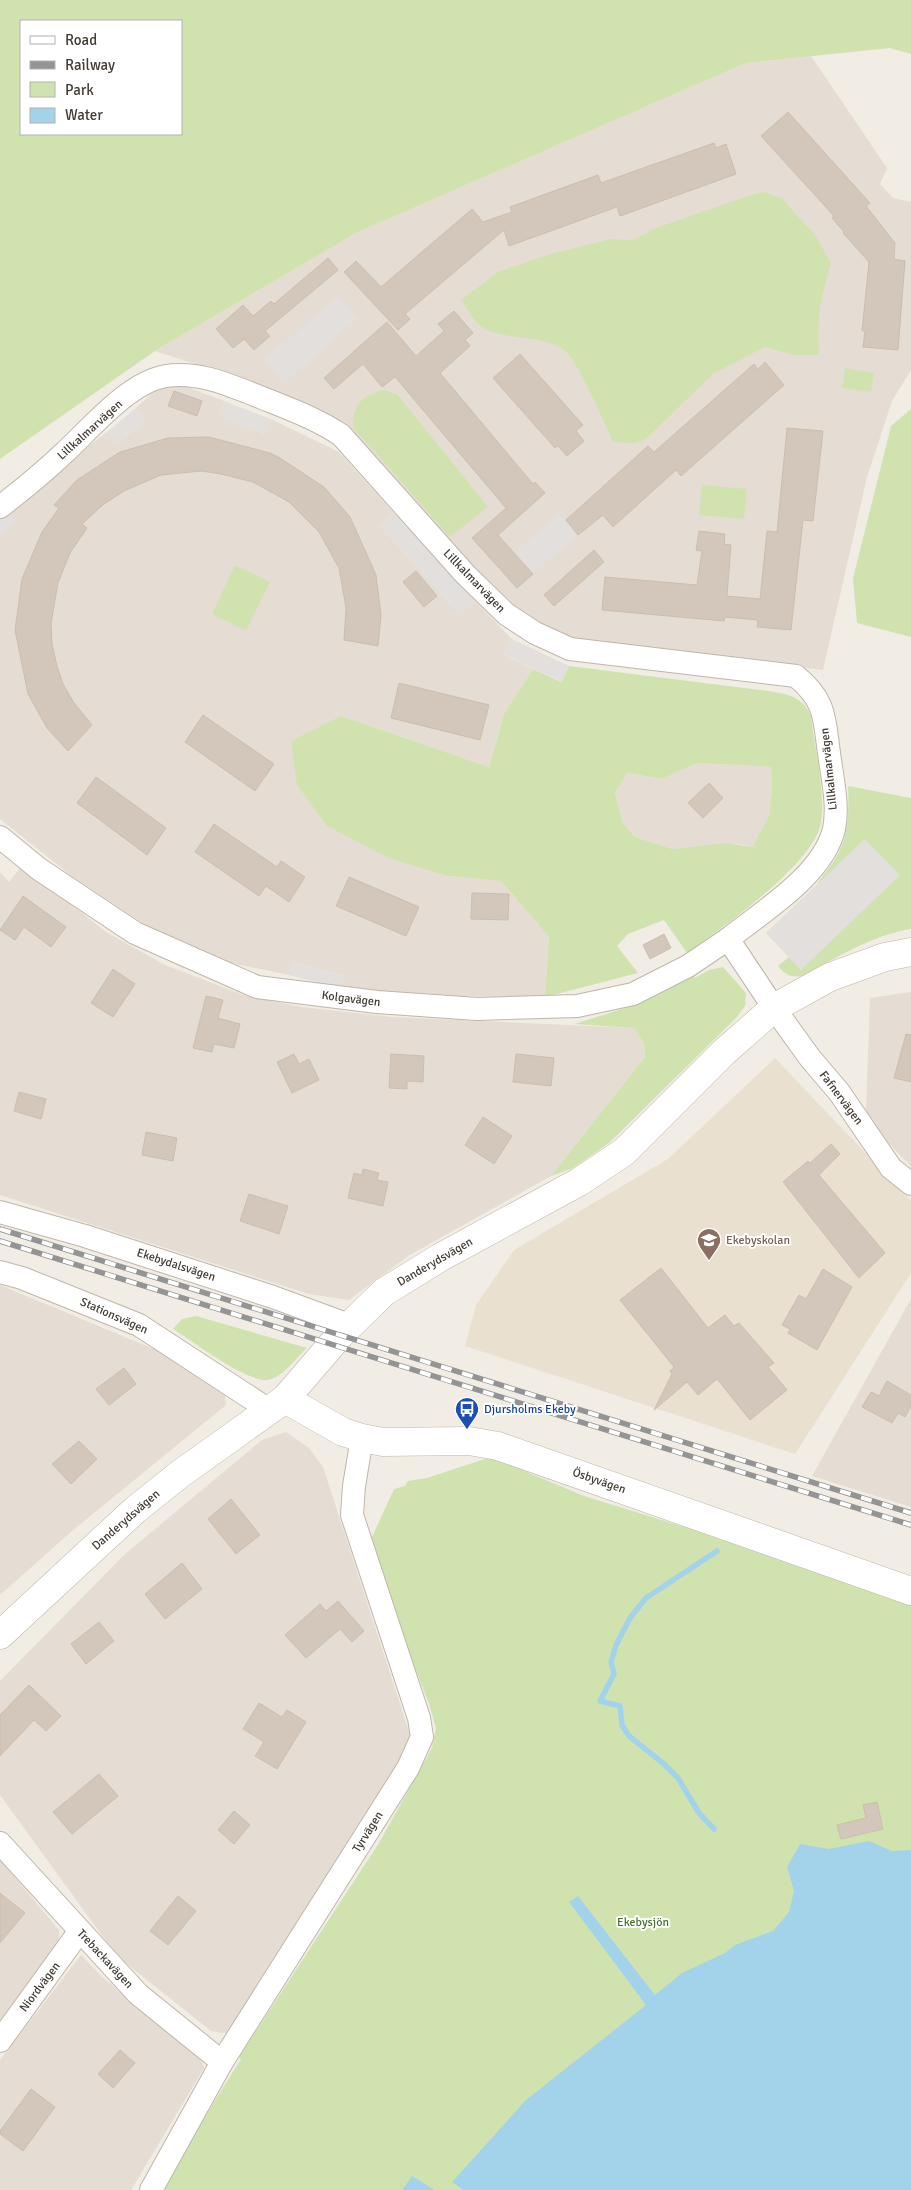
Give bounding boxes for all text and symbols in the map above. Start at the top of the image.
legend [20,20,182,135]
text: Road [65,31,97,49]
text: Railway [65,56,115,74]
text: Park [65,81,94,99]
text: Water [65,106,103,124]
street label: Lillkalmarvägen [54,397,126,463]
street label: Lillkalmarvägen [440,546,508,616]
street label: Lillkalmarvägen [817,727,841,811]
street label: Kolgavägen [321,988,381,1010]
street label: Fafnervägen [816,1068,866,1128]
school or university icon: Ekebyskolan [696,1227,722,1261]
place label: Ekebyskolan [726,1233,790,1248]
street label: Danderydsvägen [394,1234,476,1290]
street label: Ekebydalsvägen [135,1245,217,1285]
street label: Stationsvägen [78,1294,150,1338]
bus stop icon: Djursholms Ekeby [454,1396,480,1430]
place label: Djursholms Ekeby [484,1402,576,1417]
street label: Ösbyvägen [570,1465,628,1497]
street label: Danderydsvägen [89,1486,163,1554]
street label: Tyrvägen [350,1809,386,1855]
park label: Ekebysjön [617,1915,669,1930]
street label: Trebackavägen [74,1926,136,1992]
street label: Niordvägen [16,1959,64,2015]

